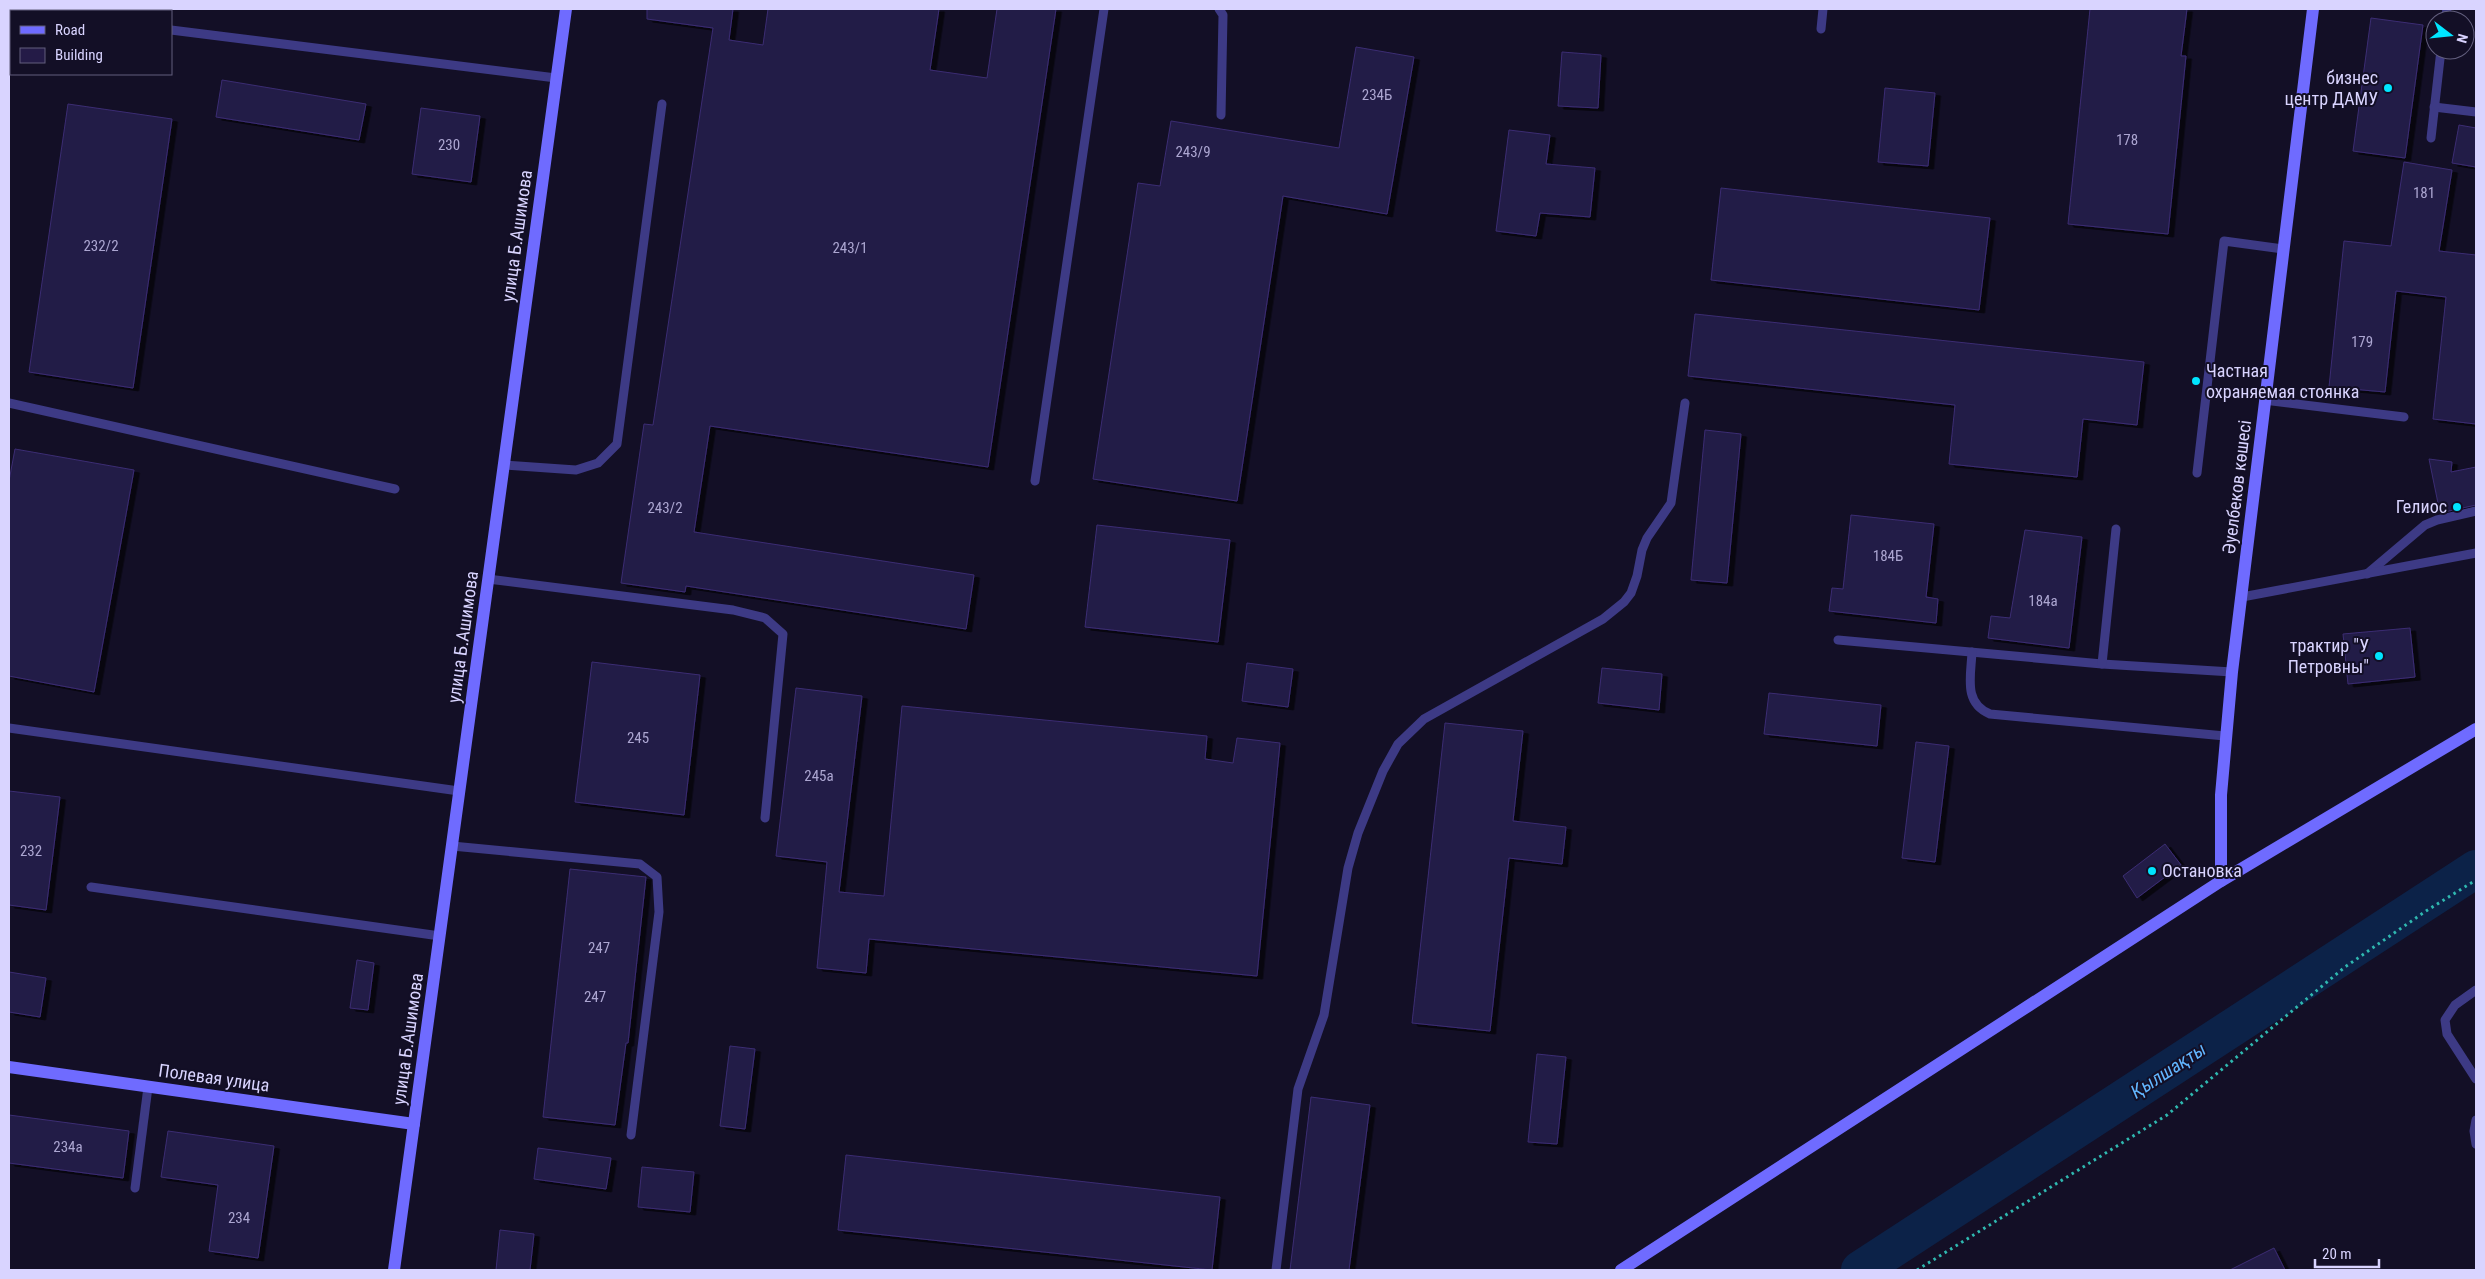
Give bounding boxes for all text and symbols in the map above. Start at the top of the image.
legend [10,10,172,75]
north arrow [2425,10,2475,60]
text: Road [55,21,85,39]
text: N [2454,32,2471,45]
text: Building [55,46,103,64]
place label: бизнес центр ДАМУ [2284,67,2378,109]
marker: бизнес центр ДАМУ [2382,82,2394,94]
house number: 234Б [1362,86,1392,104]
house number: 178 [2116,131,2138,149]
house number: 230 [438,136,460,154]
house number: 243/9 [1175,143,1211,161]
street label: улица Б.Ашимова [497,169,536,303]
house number: 181 [2413,184,2435,202]
house number: 232/2 [83,237,119,255]
house number: 243/1 [832,239,868,257]
house number: 179 [2351,333,2373,351]
place label: Частная охраняемая стоянка [2206,360,2359,402]
marker: Частная охраняемая стоянка [2190,375,2202,387]
street label: Әуелбеков көшесі [2218,419,2255,555]
place label: Гелиос [2396,496,2447,517]
house number: 243/2 [647,499,683,517]
marker: Гелиос [2451,501,2463,513]
house number: 184Б [1873,547,1903,565]
street label: улица Б.Ашимова [443,570,482,704]
house number: 184а [2028,592,2058,610]
place label: трактир "У Петровны" [2288,635,2369,677]
marker: трактир "У Петровны" [2373,650,2385,662]
house number: 245 [627,729,649,747]
house number: 245а [804,767,834,785]
house number: 232 [20,842,42,860]
place label: Остановка [2162,860,2242,881]
marker: Остановка [2146,865,2158,877]
house number: 247 [588,939,610,957]
street label: улица Б.Ашимова [388,972,427,1106]
house number: 247 [584,988,606,1006]
water label: Қылшақты [2126,1037,2210,1103]
street label: Полевая улица [157,1059,271,1096]
house number: 234а [53,1138,83,1156]
house number: 234 [228,1209,250,1227]
scale bar [2315,1236,2379,1268]
text: 20 m [2322,1245,2352,1263]

